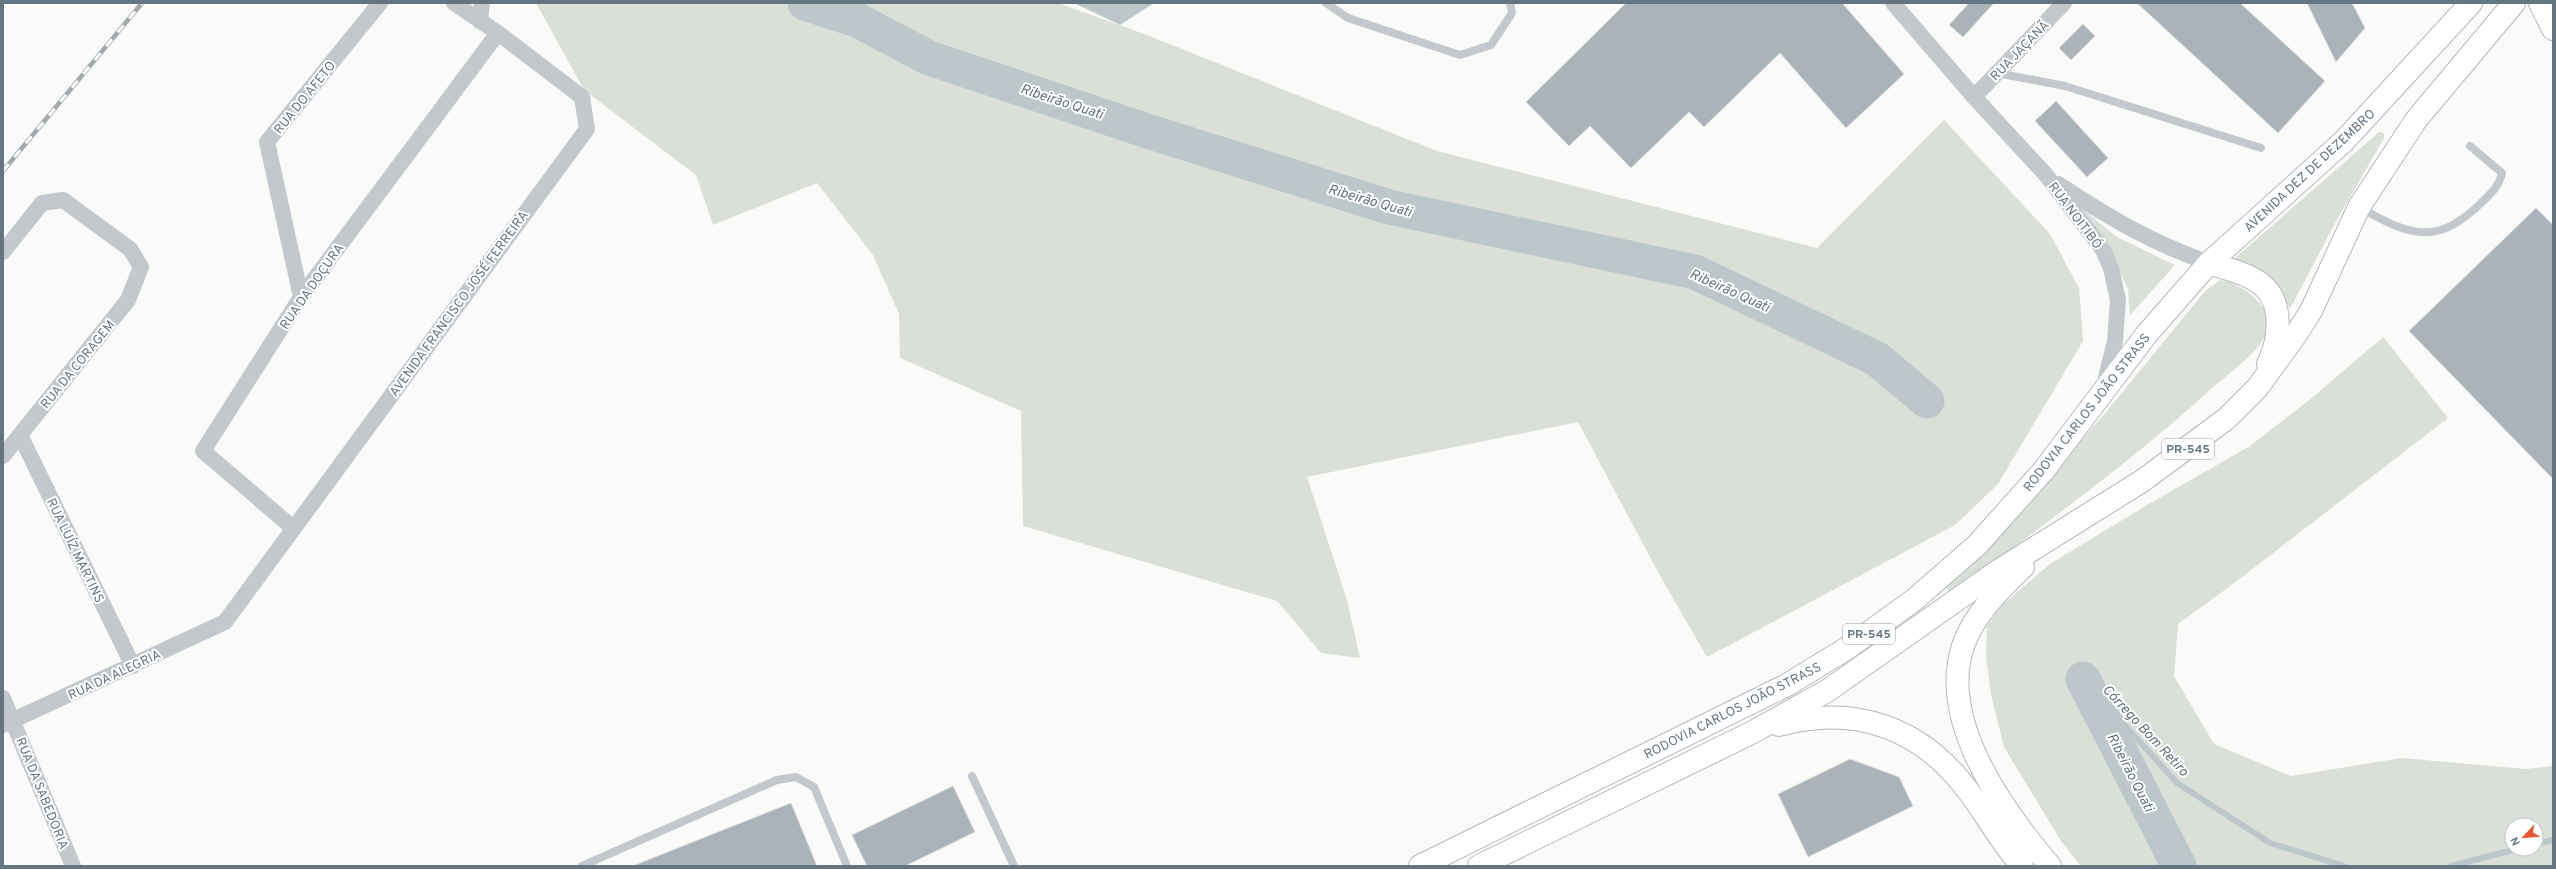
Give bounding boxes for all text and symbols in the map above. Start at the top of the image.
street label: RUA JAÇANÃ [1987,17,2053,85]
street label: RUA DO AFETO [271,59,340,138]
water label: Ribeirão Quati [1018,81,1107,124]
street label: AVENIDA DEZ DE DEZEMBRO [2241,106,2379,236]
street label: RUA NOITIBÓ [2044,178,2106,253]
water label: Ribeirão Quati [1326,181,1415,222]
street label: AVENIDA FRANCISCO JOSÉ FERREIRA [385,207,533,400]
street label: RUA DA DOÇURA [277,241,348,333]
water label: Ribeirão Quati [1687,266,1774,317]
street label: RUA DA CORAGEM [38,318,119,413]
street label: RODOVIA CARLOS JOÃO STRASS [2020,330,2154,496]
road number: PR-545 [2162,439,2214,459]
street label: RUA LUÍZ MARTINS [42,495,108,606]
road number: PR-545 [1843,624,1895,644]
street label: RUA DA ALEGRIA [66,647,164,704]
street label: RODOVIA CARLOS JOÃO STRASS [1641,659,1824,764]
water label: Córrego Bom Retiro [2098,682,2192,781]
water label: Ribeirão Quati [2103,730,2157,816]
street label: RUA DA SABEDORIA [11,735,71,852]
north arrow [2504,817,2544,857]
text: N [2508,834,2524,848]

